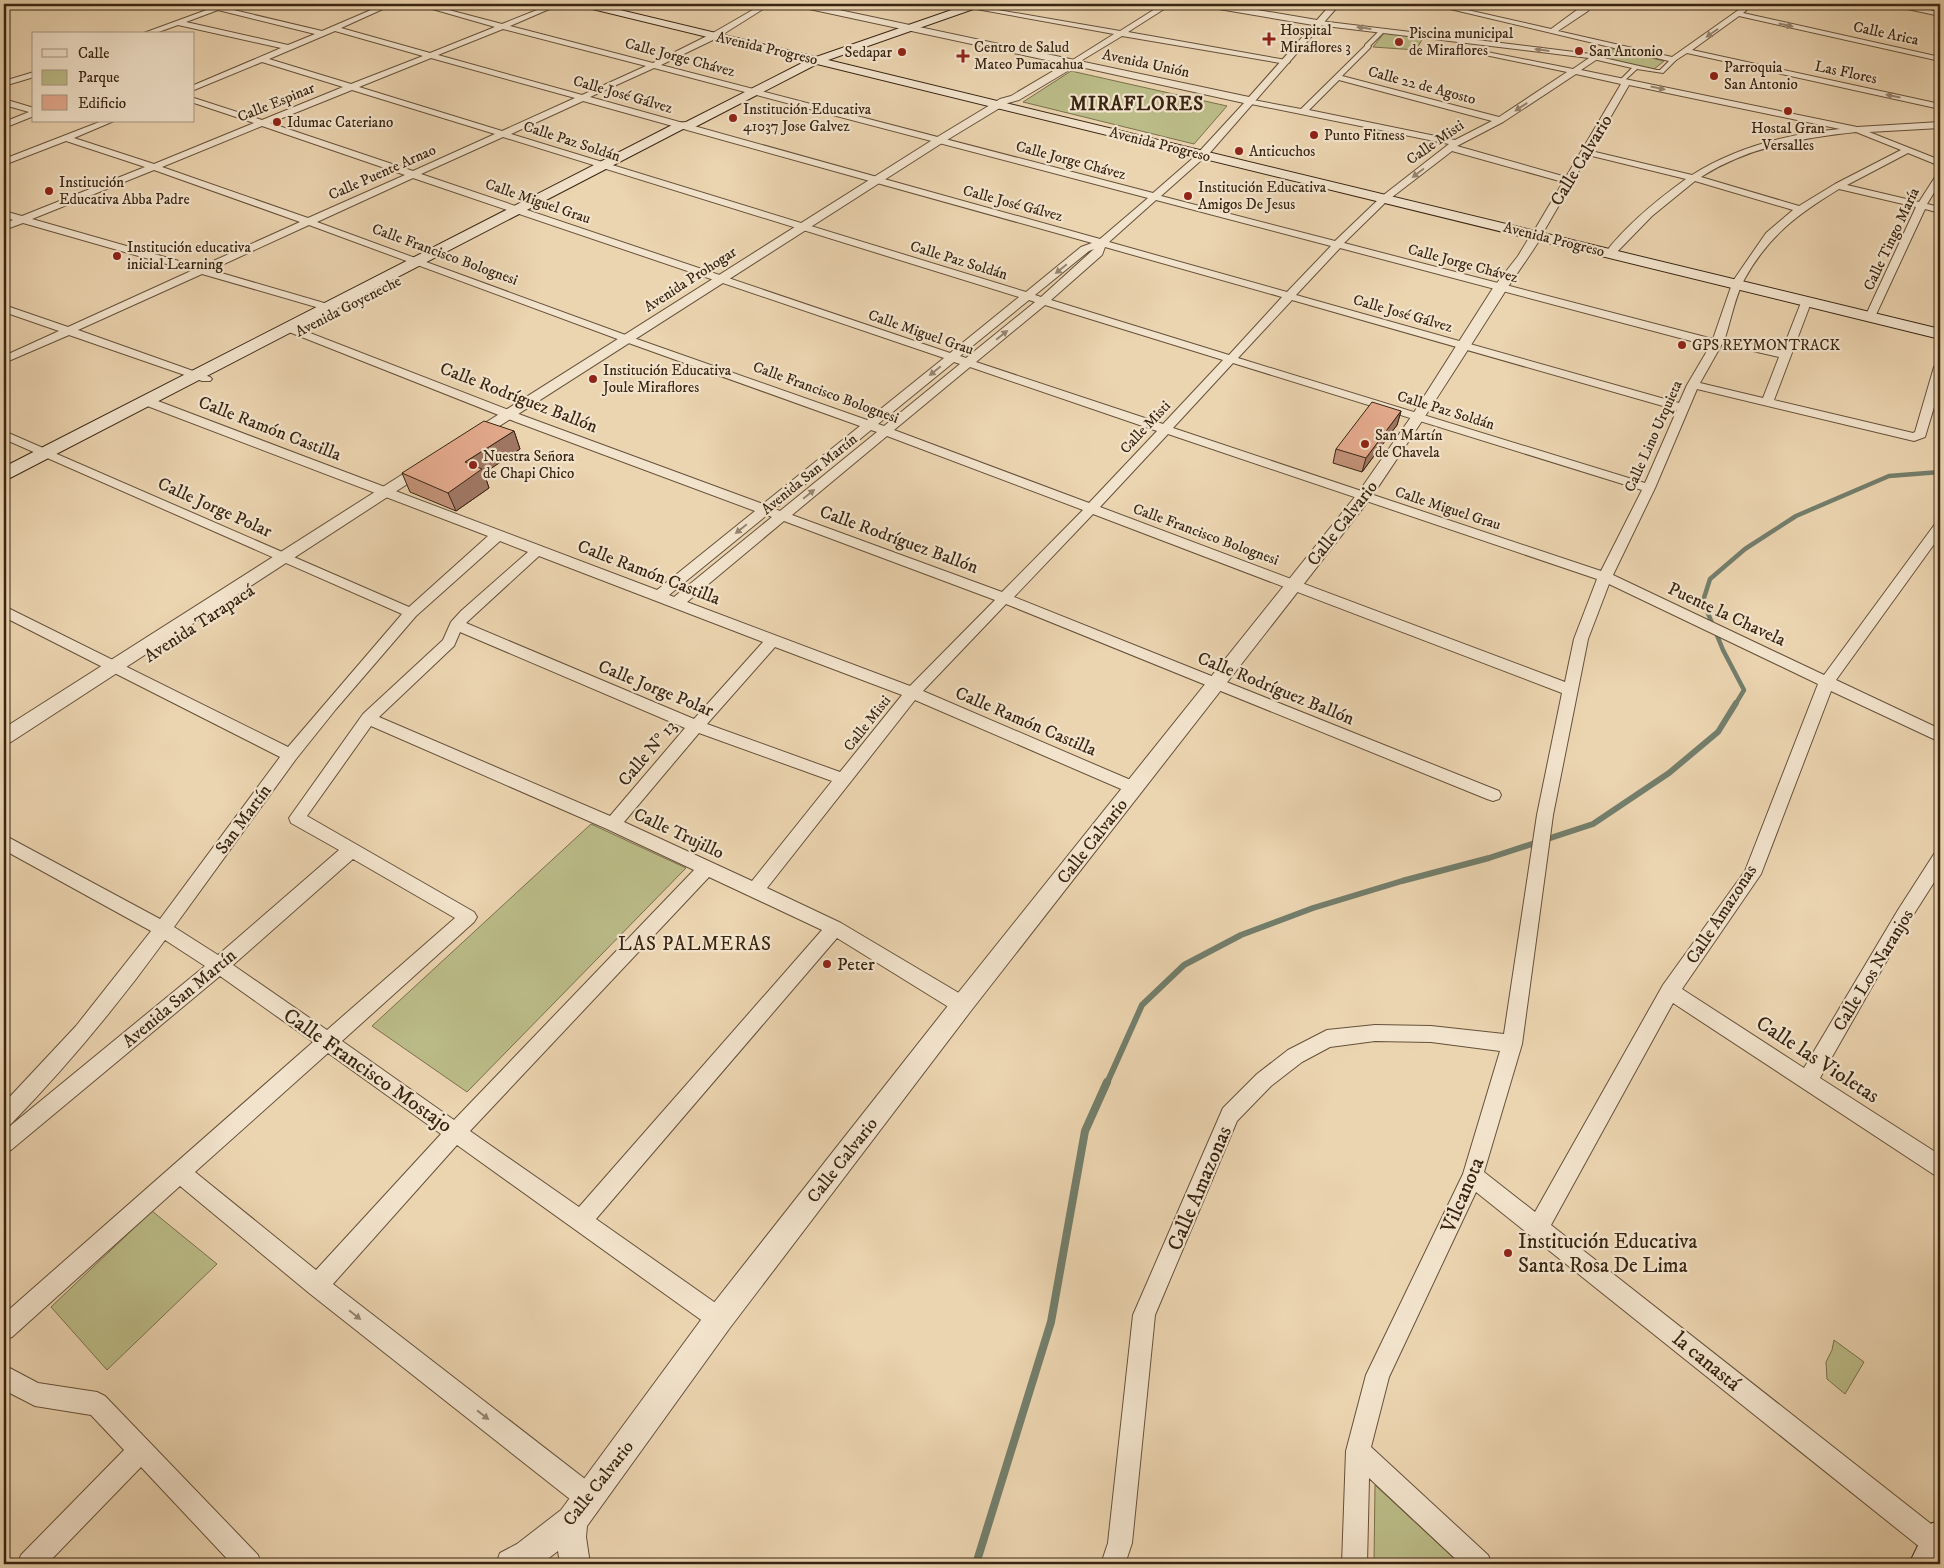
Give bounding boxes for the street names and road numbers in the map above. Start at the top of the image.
street label: Calle Arica [1851,17,1921,50]
street label: Avenida Progreso [714,28,820,69]
street label: Calle Jorge Chávez [623,34,738,81]
street label: Avenida Unión [1100,45,1192,82]
street label: Las Flores [1813,57,1879,88]
street label: Calle 22 de Agosto [1366,62,1478,109]
street label: Calle José Gálvez [571,71,675,118]
street label: Calle Espinar [235,78,318,127]
street label: Calle Calvario [1546,111,1618,210]
street label: Calle Misti [1403,116,1468,169]
street label: Calle Paz Soldán [521,117,623,166]
street label: Avenida Progreso [1107,123,1213,166]
street label: Calle Jorge Chávez [1014,137,1129,184]
street label: Calle Puente Arnao [326,140,439,205]
street label: Calle Miguel Grau [483,175,593,228]
street label: Calle José Gálvez [961,181,1065,226]
street label: Calle Tingo María [1859,184,1924,294]
street label: Avenida Progreso [1501,218,1607,261]
street label: Calle Francisco Bolognesi [369,219,521,290]
street label: Calle Paz Soldán [908,237,1010,284]
street label: Calle Jorge Chávez [1406,240,1521,287]
street label: Avenida Prohogar [640,242,741,316]
street label: Avenida Goyeneche [292,272,404,341]
street label: Calle José Gálvez [1351,290,1455,337]
street label: Calle Miguel Grau [866,306,976,359]
street label: Calle Francisco Bolognesi [750,357,902,428]
street label: Calle Rodríguez Ballón [437,358,601,438]
street label: Calle Lino Urquieta [1620,377,1687,495]
street label: Calle Paz Soldán [1395,387,1497,434]
street label: Calle Ramón Castilla [195,392,345,466]
street label: Calle Misti [1116,397,1175,458]
street label: Avenida San Martín [757,430,861,519]
street label: Calle Jorge Polar [154,473,275,543]
street label: Calle Calvario [1303,476,1383,571]
street label: Calle Miguel Grau [1392,482,1503,535]
street label: Calle Francisco Bolognesi [1130,499,1282,570]
street label: Calle Rodríguez Ballón [816,501,982,579]
street label: Calle Ramón Castilla [574,536,724,610]
street label: Puente la Chavela [1664,578,1789,652]
street label: Avenida Tarapacá [140,580,259,668]
street label: Calle Rodríguez Ballón [1194,647,1358,731]
street label: Calle Jorge Polar [595,656,717,722]
street label: Calle Ramón Castilla [952,682,1100,762]
street label: Calle Misti [840,691,895,755]
street label: Calle N° 13 [614,716,682,791]
street label: San Martín [211,780,277,859]
street label: Calle Calvario [1053,794,1133,889]
street label: Calle Trujillo [630,803,728,865]
street label: Calle Amazonas [1682,861,1762,968]
street label: Calle Los Naranjos [1829,906,1919,1035]
street label: Avenida San Martín [118,944,242,1053]
street label: Calle Francisco Mostajo [278,1003,457,1139]
street label: Calle las Violetas [1751,1010,1884,1109]
street label: Calle Calvario [803,1113,883,1208]
street label: Calle Amazonas [1162,1122,1238,1255]
street label: Vilcanota [1435,1154,1490,1238]
street label: la canastá [1667,1326,1746,1397]
street label: Calle Calvario [559,1436,639,1531]

